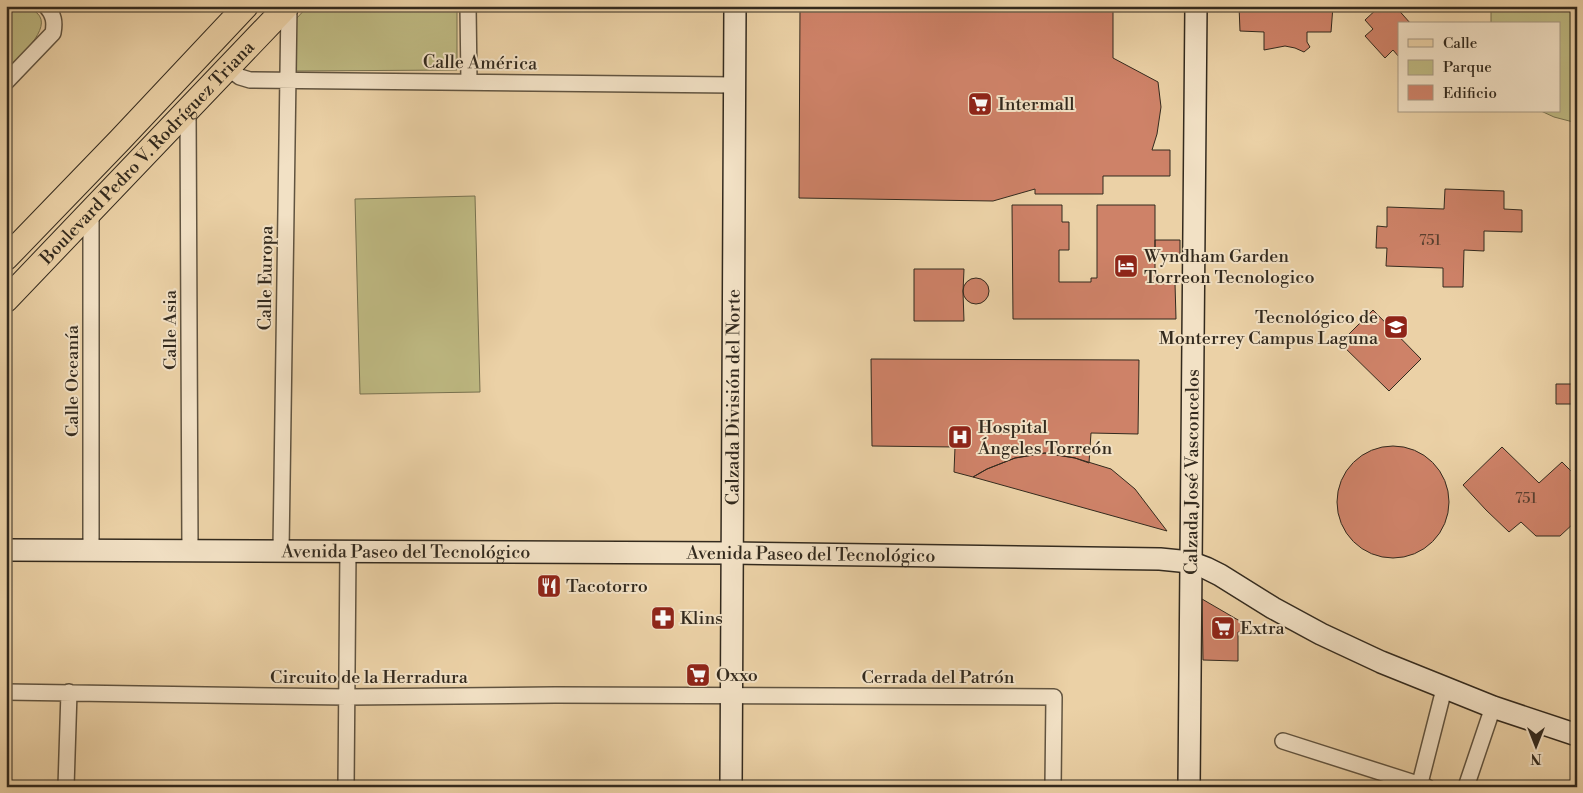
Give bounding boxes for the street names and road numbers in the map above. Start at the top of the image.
street label: Boulevard Pedro V. Rodríguez Triana [34,35,260,270]
street label: Calle América [423,51,538,76]
street label: Calle Europa [254,225,278,331]
street label: Calle Asia [159,289,182,370]
street label: Calzada División del Norte [721,289,745,505]
street label: Calle Oceanía [61,324,84,437]
street label: Calzada José Vasconcelos [1179,369,1204,575]
street label: Avenida Paseo del Tecnológico [281,540,530,564]
street label: Avenida Paseo del Tecnológico [686,541,936,567]
street label: Circuito de la Herradura [270,666,469,689]
street label: Cerrada del Patrón [861,666,1015,689]

